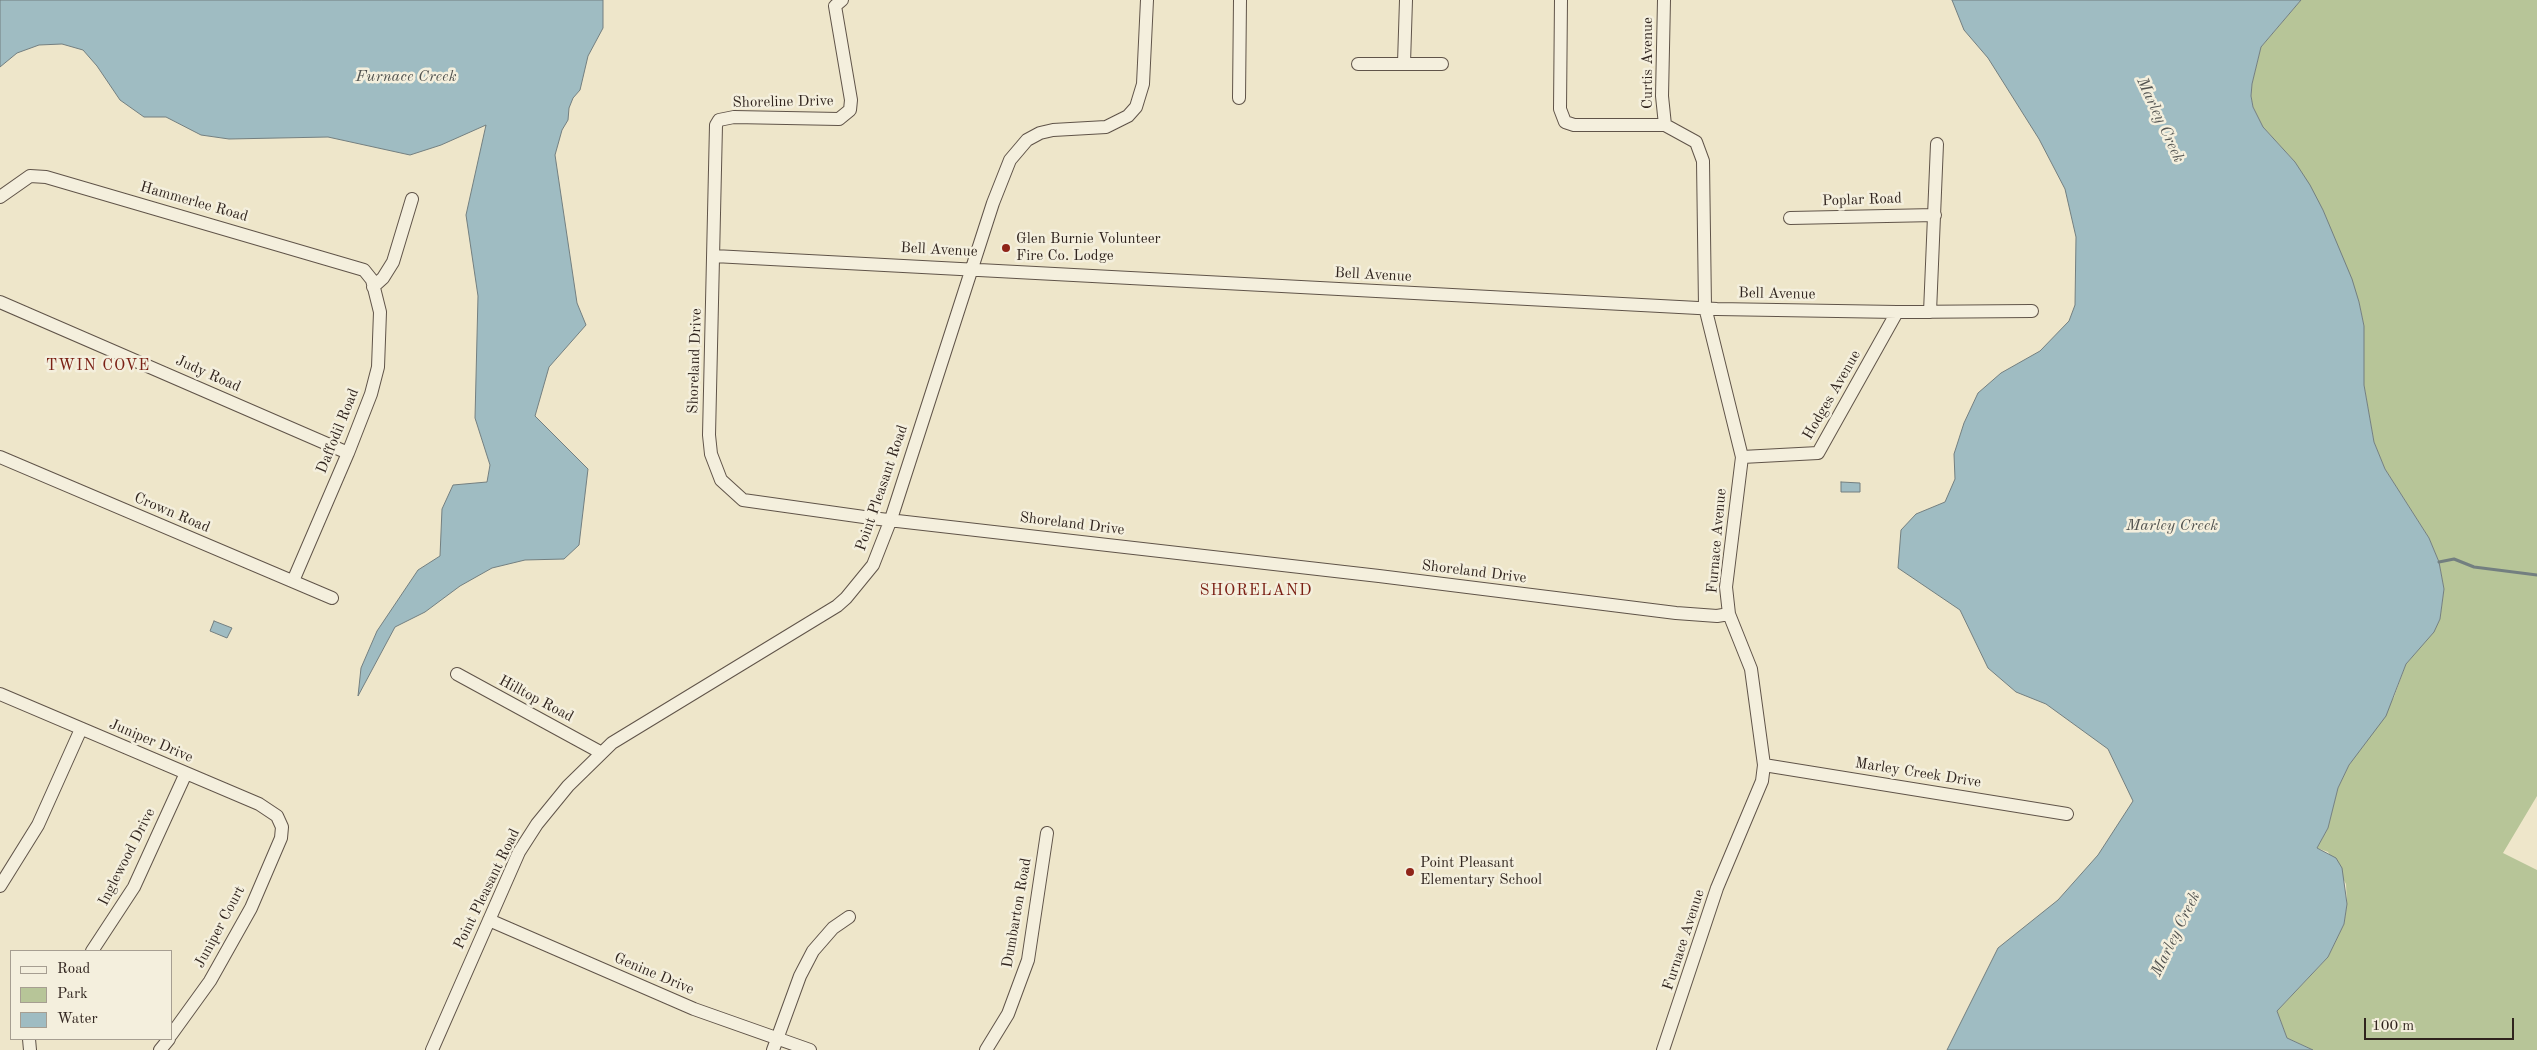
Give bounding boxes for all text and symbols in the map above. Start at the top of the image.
street label: Curtis Avenue [1639,17,1657,109]
water label: Furnace Creek [355,67,457,87]
water label: Marley Creek [2132,74,2188,166]
street label: Shoreline Drive [732,92,834,112]
street label: Hammerlee Road [138,178,250,226]
street label: Poplar Road [1822,190,1902,210]
place label: Glen Burnie Volunteer Fire Co. Lodge [1016,230,1161,265]
street label: Bell Avenue [900,239,978,261]
marker: Glen Burnie Volunteer Fire Co. Lodge [1000,242,1012,254]
street label: Bell Avenue [1334,264,1412,286]
street label: Bell Avenue [1738,284,1816,304]
street label: Shoreland Drive [684,308,706,414]
street label: Hodges Avenue [1799,347,1865,443]
street label: Judy Road [173,352,243,396]
district label: TWIN COVE [45,356,151,376]
street label: Daffodil Road [313,386,363,476]
street label: Point Pleasant Road [852,423,912,553]
street label: Furnace Avenue [1703,488,1731,594]
street label: Crown Road [131,489,213,537]
street label: Shoreland Drive [1019,509,1125,539]
water label: Marley Creek [2126,516,2218,536]
street label: Shoreland Drive [1421,557,1527,587]
district label: SHORELAND [1198,581,1314,601]
street label: Hilltop Road [496,672,576,726]
street label: Juniper Drive [106,715,196,767]
street label: Marley Creek Drive [1854,754,1982,792]
street label: Inglewood Drive [95,805,159,909]
street label: Point Pleasant Road [450,826,524,952]
place label: Point Pleasant Elementary School [1420,854,1542,889]
street label: Dumbarton Road [998,857,1036,969]
marker: Point Pleasant Elementary School [1404,866,1416,878]
street label: Juniper Court [191,883,249,971]
street label: Furnace Avenue [1659,887,1709,993]
water label: Marley Creek [2147,888,2205,980]
street label: Genine Drive [611,949,697,999]
legend [10,950,172,1040]
text: Road [57,962,90,977]
text: Park [57,987,88,1002]
scale bar [2367,1008,2517,1040]
text: Water [57,1012,98,1027]
text: 100 m [2372,1019,2414,1034]

